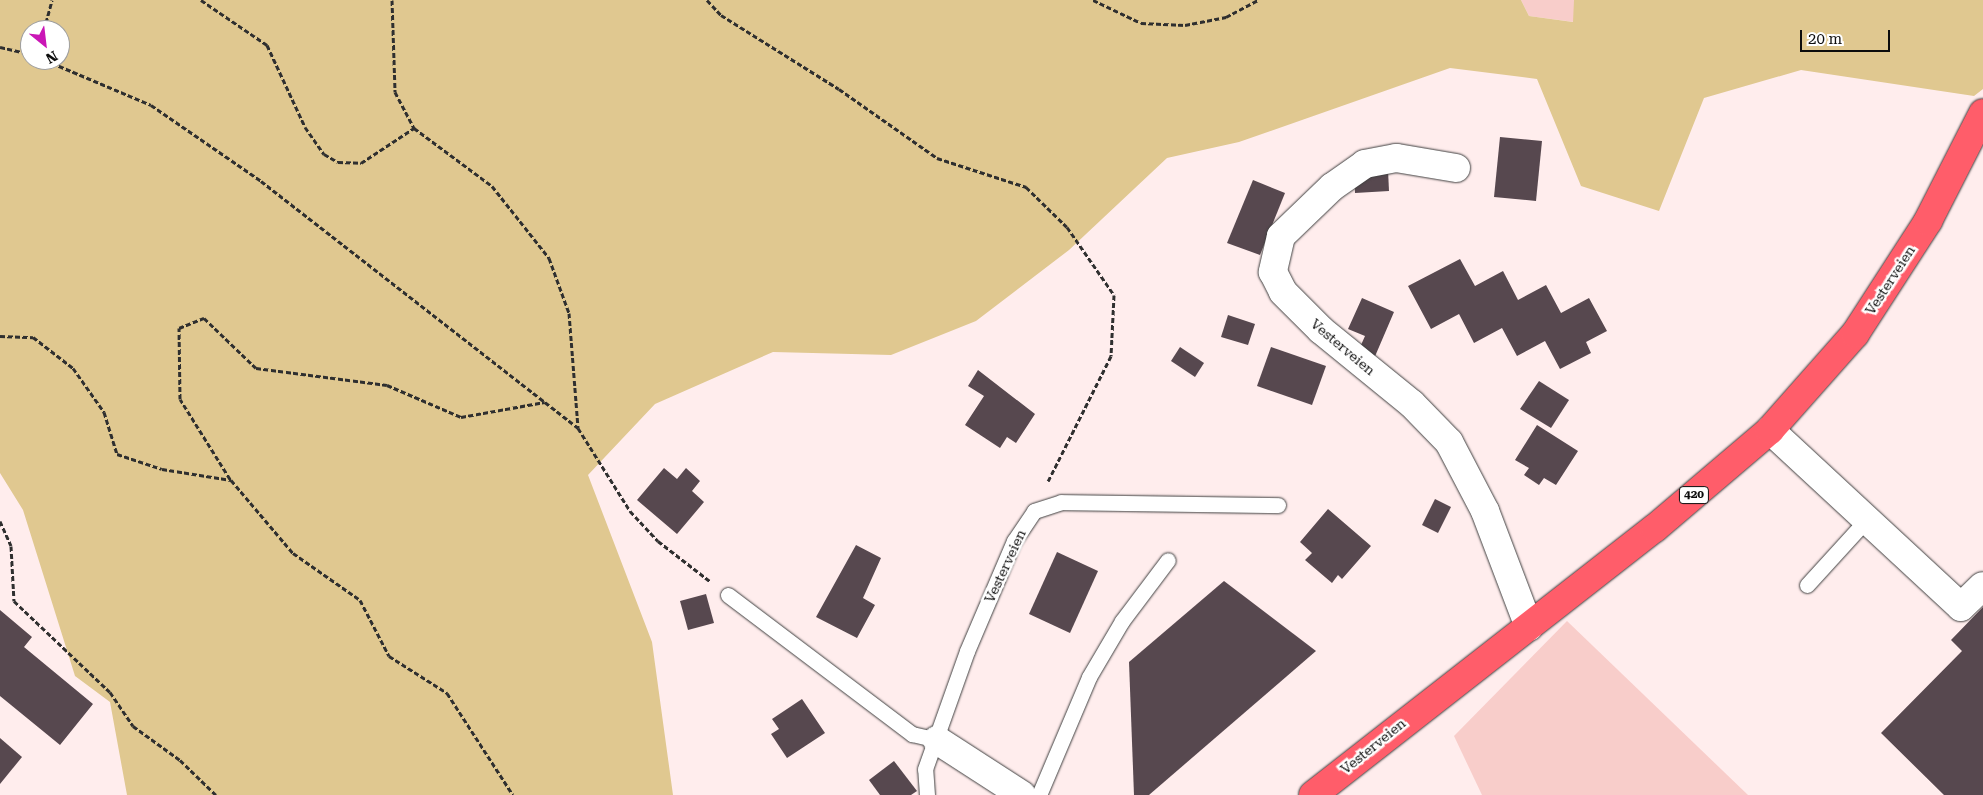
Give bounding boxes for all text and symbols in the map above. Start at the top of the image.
north arrow [20,20,70,70]
scale bar [1803,20,1893,52]
text: 20 m [1808,30,1842,48]
text: N [43,48,60,67]
street label: Vesterveien [1861,242,1919,318]
street label: Vesterveien [1307,315,1379,379]
road number: 420 [1678,486,1710,504]
street label: Vesterveien [981,527,1029,605]
street label: Vesterveien [1337,715,1409,777]

